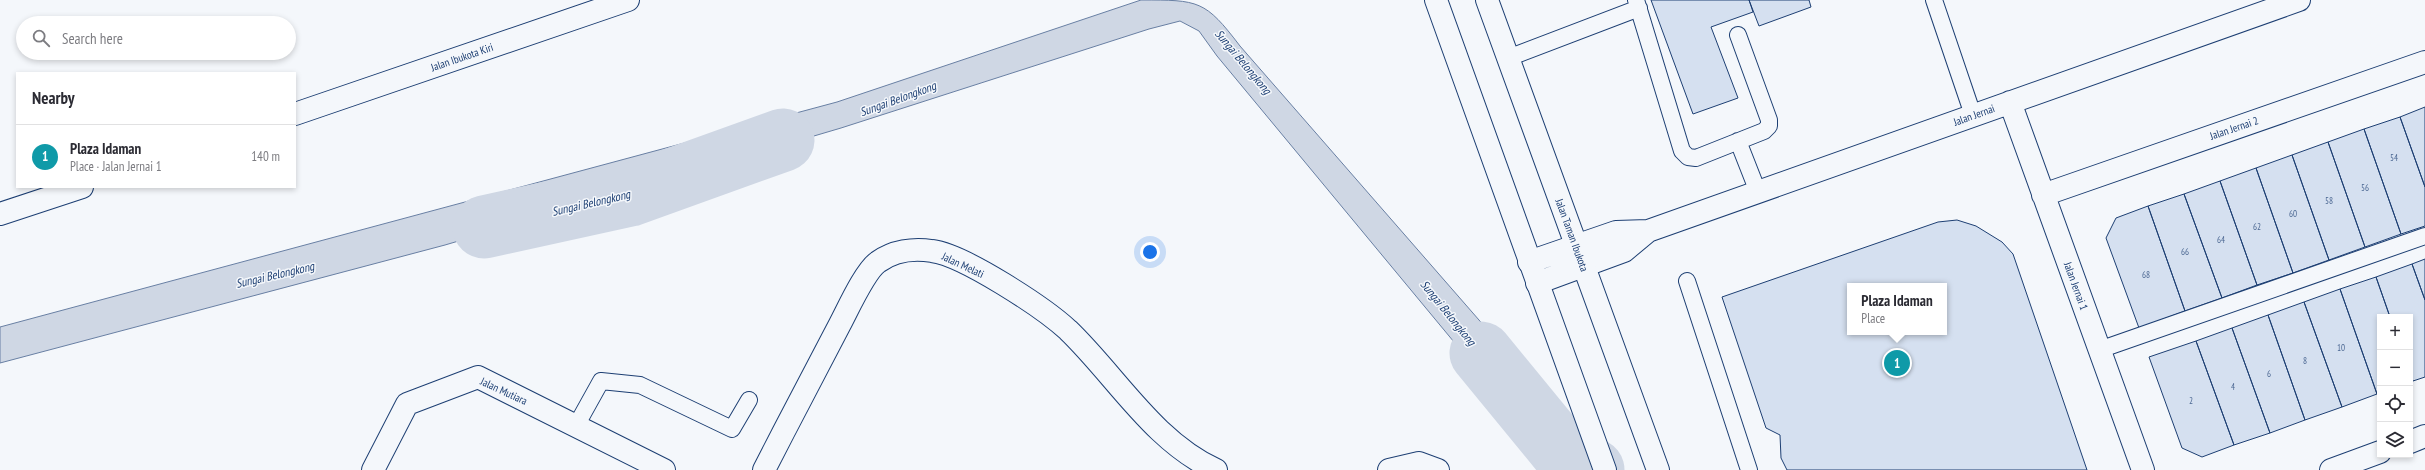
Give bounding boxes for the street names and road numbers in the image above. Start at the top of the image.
street label: Jalan Ibukota Kiri [428,40,495,75]
street label: Jalan Jernai [1950,101,1997,129]
street label: Jalan Jernai 2 [2207,113,2260,143]
street label: Jalan Taman Ibukota [1552,196,1592,273]
street label: Jalan Melati [939,249,986,281]
street label: Jalan Jernai 1 [2060,259,2091,312]
street label: Jalan Mutiara [477,374,530,408]

